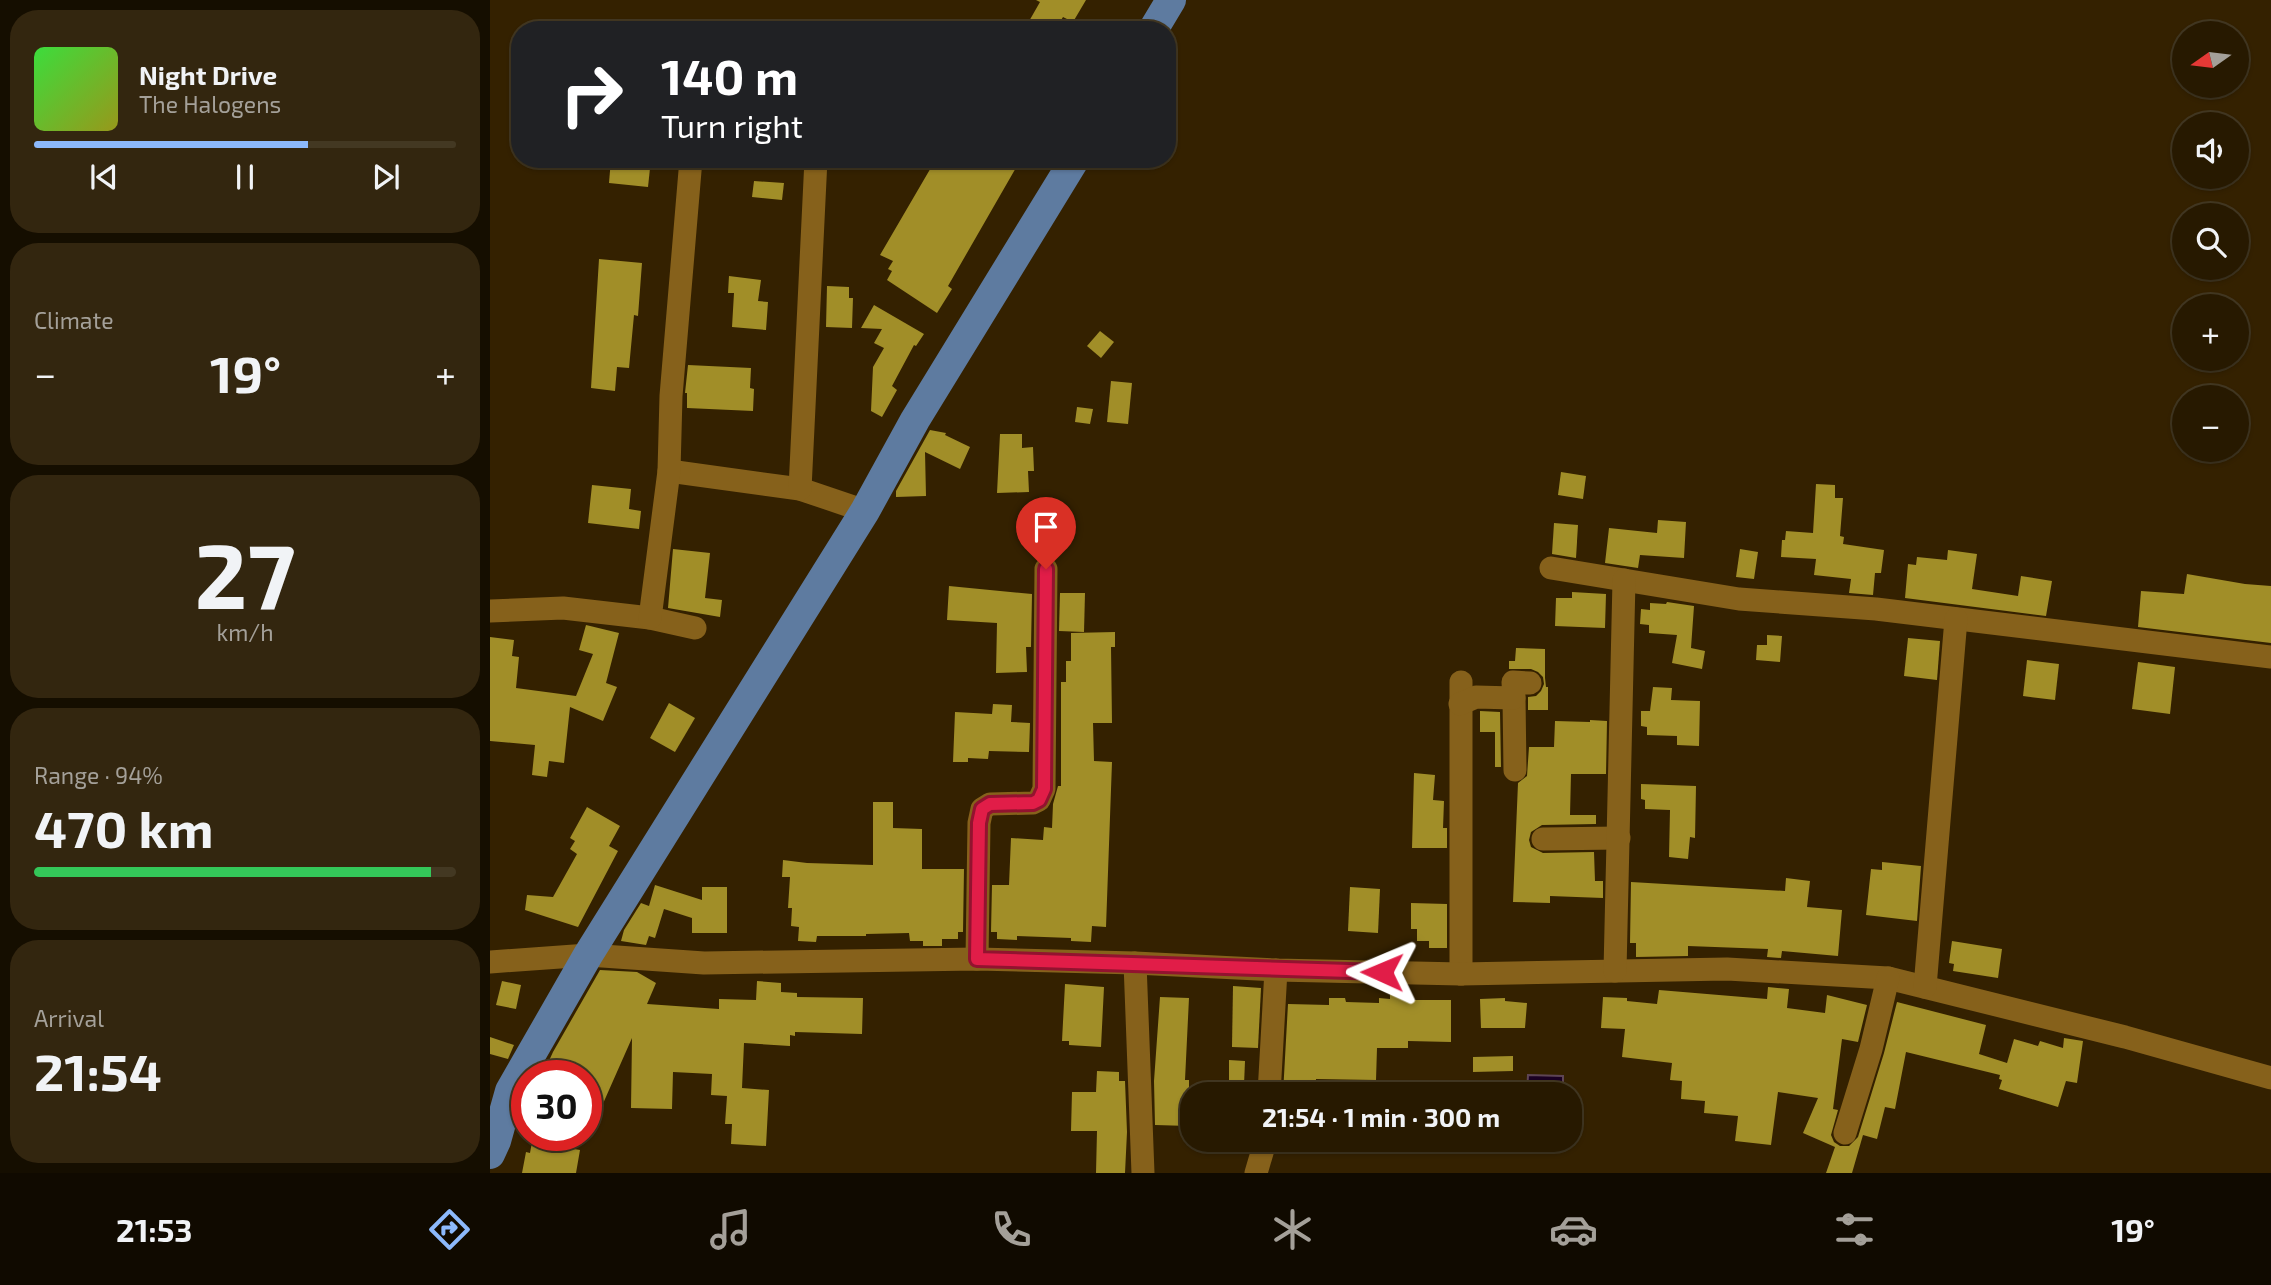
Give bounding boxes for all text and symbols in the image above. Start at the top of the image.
north arrow [2172,21,2249,98]
map controls [2172,21,2249,462]
text: 140 m [661,46,798,105]
icon: right [546,49,637,140]
text: Night Drive [139,59,277,90]
text: The Halogens [139,90,281,118]
text: Turn right [661,106,803,144]
button: sound [2172,112,2249,189]
icon: previous [85,158,123,196]
icon: pause [226,158,264,196]
icon: next [367,158,405,196]
button: search [2172,203,2249,280]
button: + [2172,294,2249,371]
text: Climate [34,306,114,334]
text: 19° [210,341,281,403]
text: − [34,350,56,396]
text: + [435,350,456,396]
button: − [2172,385,2249,462]
pin [1016,497,1076,569]
icon: arrive [1027,508,1065,546]
text: 27 [195,518,295,627]
text: km/h [216,618,274,646]
text: Range · 94% [34,761,163,789]
text: 470 km [34,796,214,858]
position arrow [1345,935,1419,1009]
text: Arrival [34,1004,104,1032]
text: 21:54 [34,1039,162,1101]
speed limit sign: 30 [511,1060,602,1151]
text: 21:54 · 1 min · 300 m [1262,1101,1500,1132]
icon: directions [425,1205,474,1254]
icon: music [706,1205,755,1254]
icon: phone [987,1205,1036,1254]
icon: climate [1268,1205,1317,1254]
icon: car [1549,1205,1598,1254]
icon: filters [1830,1205,1879,1254]
text: 21:53 [116,1210,193,1248]
text: 19° [2111,1210,2155,1248]

